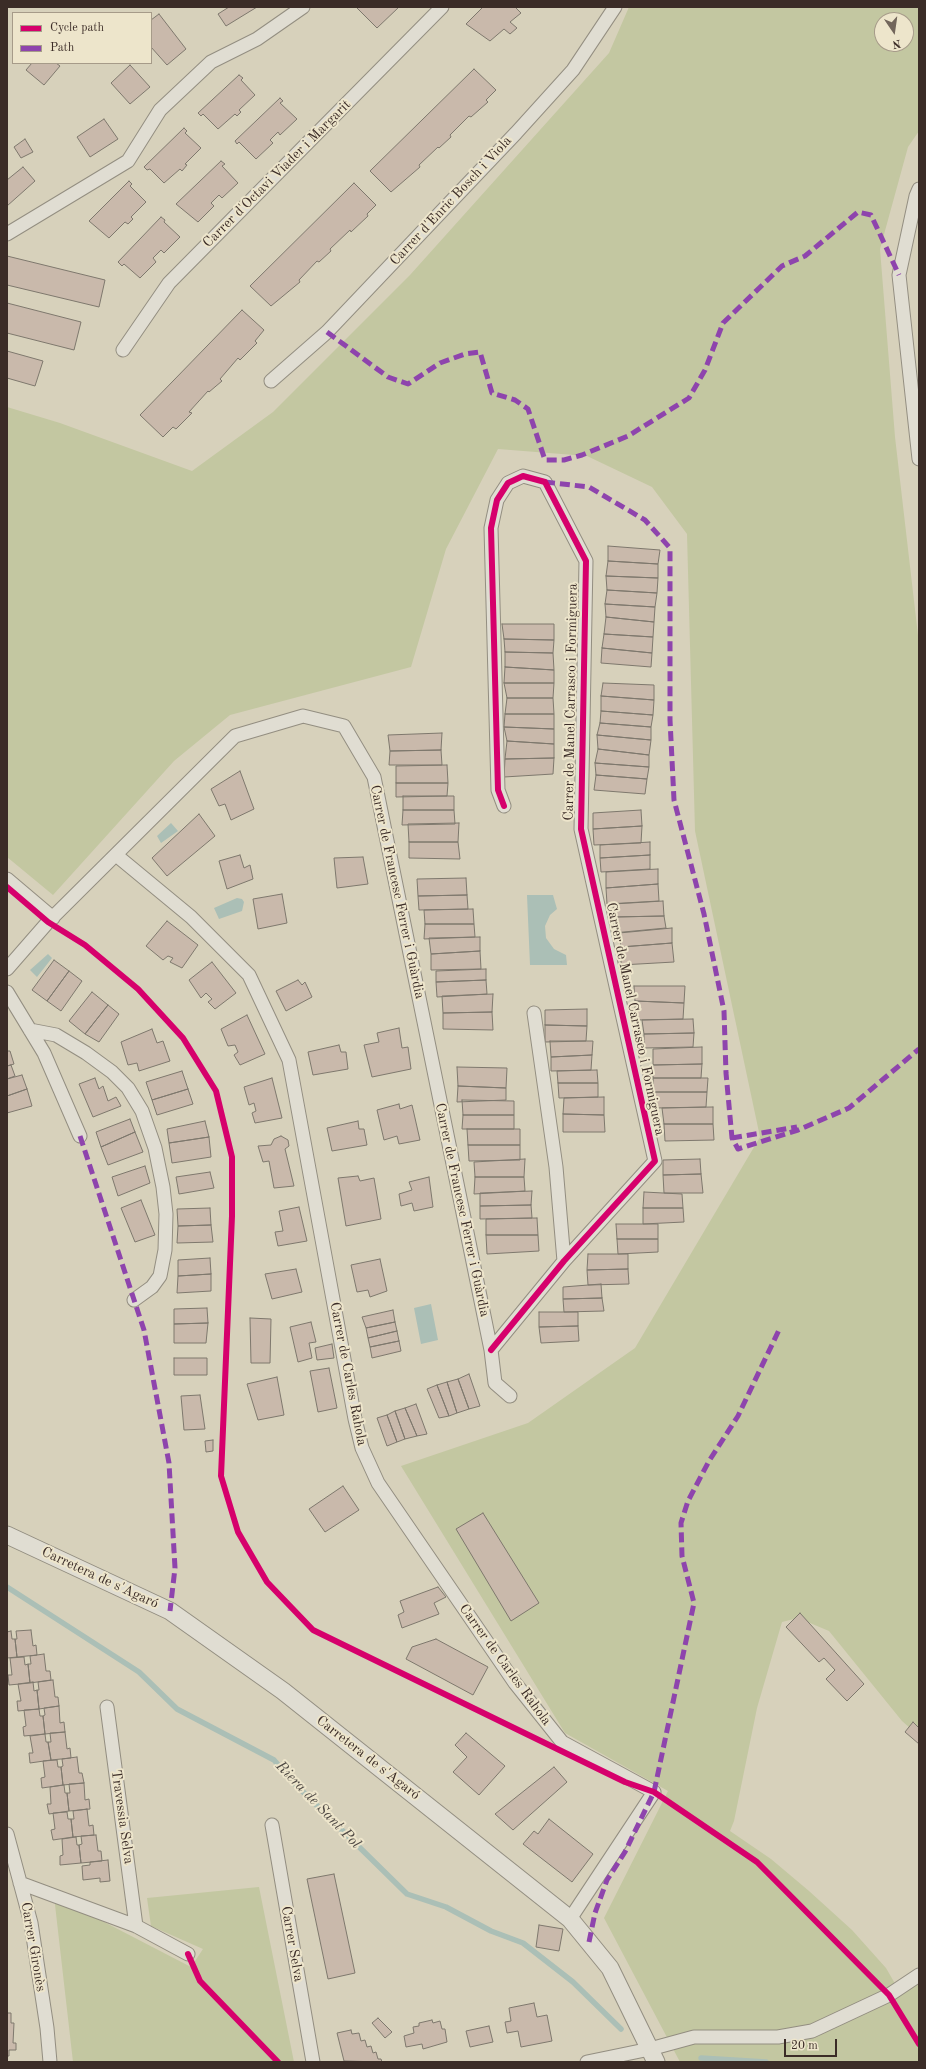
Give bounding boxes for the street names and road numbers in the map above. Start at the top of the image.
street label: Carrer d'Octavi Viader i Margarit [200,97,354,251]
street label: Carrer d'Enric Bosch i Viola [387,133,515,269]
street label: Carrer de Manel Carrasco i Formiguera [561,583,581,821]
street label: Carrer de Francesc Ferrer i Guàrdia [366,784,428,1000]
street label: Carrer de Manel Carrasco i Formiguera [602,901,668,1137]
street label: Carrer de Francesc Ferrer i Guàrdia [431,1102,493,1318]
street label: Carrer de Carles Rahola [326,1301,370,1447]
street label: Carretera de s'Agaró [39,1544,161,1612]
street label: Carrer de Carles Rahola [455,1601,555,1729]
street label: Carretera de s'Agaró [313,1712,423,1804]
street label: Travessia Selva [107,1769,137,1865]
street label: Carrer Gironès [17,1901,49,1993]
street label: Carrer Selva [277,1905,307,1983]

